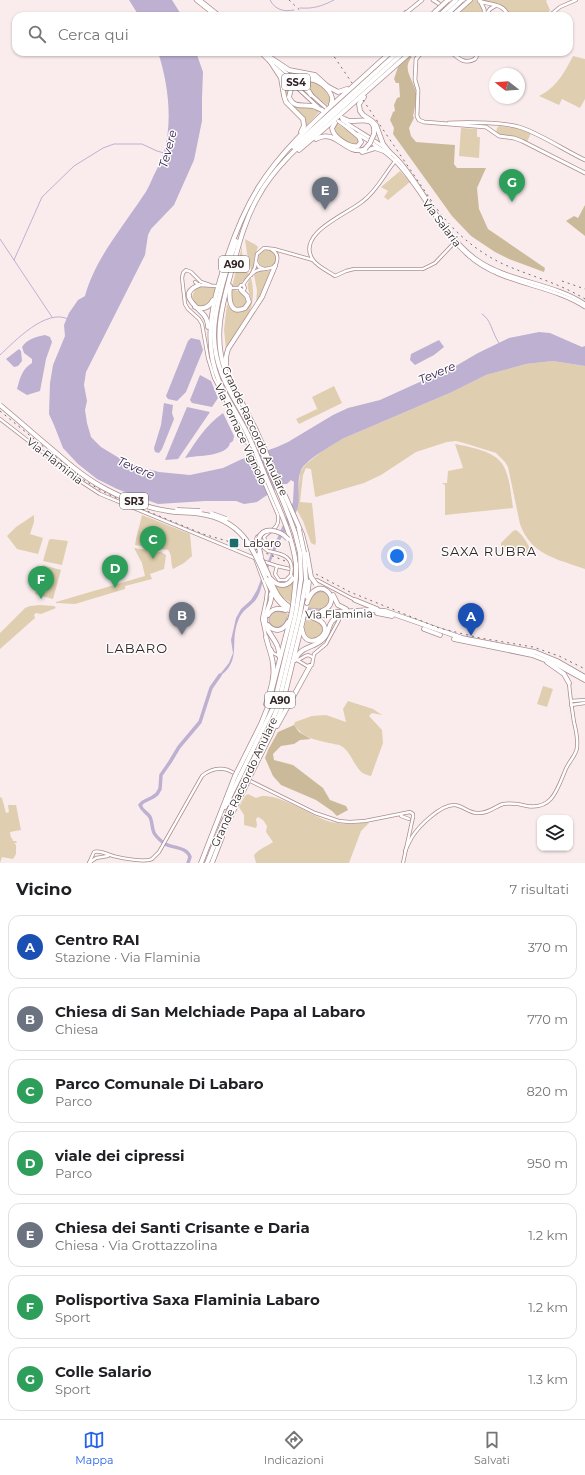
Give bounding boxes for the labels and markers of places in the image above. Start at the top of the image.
pin: G [499,169,525,202]
pin: E [312,177,338,210]
pin: C [140,526,166,559]
place label: Labaro [243,536,281,550]
marker: Labaro [228,537,240,549]
pin: D [102,555,128,588]
pin: F [28,566,54,599]
pin: B [169,602,195,635]
pin: A [458,603,484,636]

